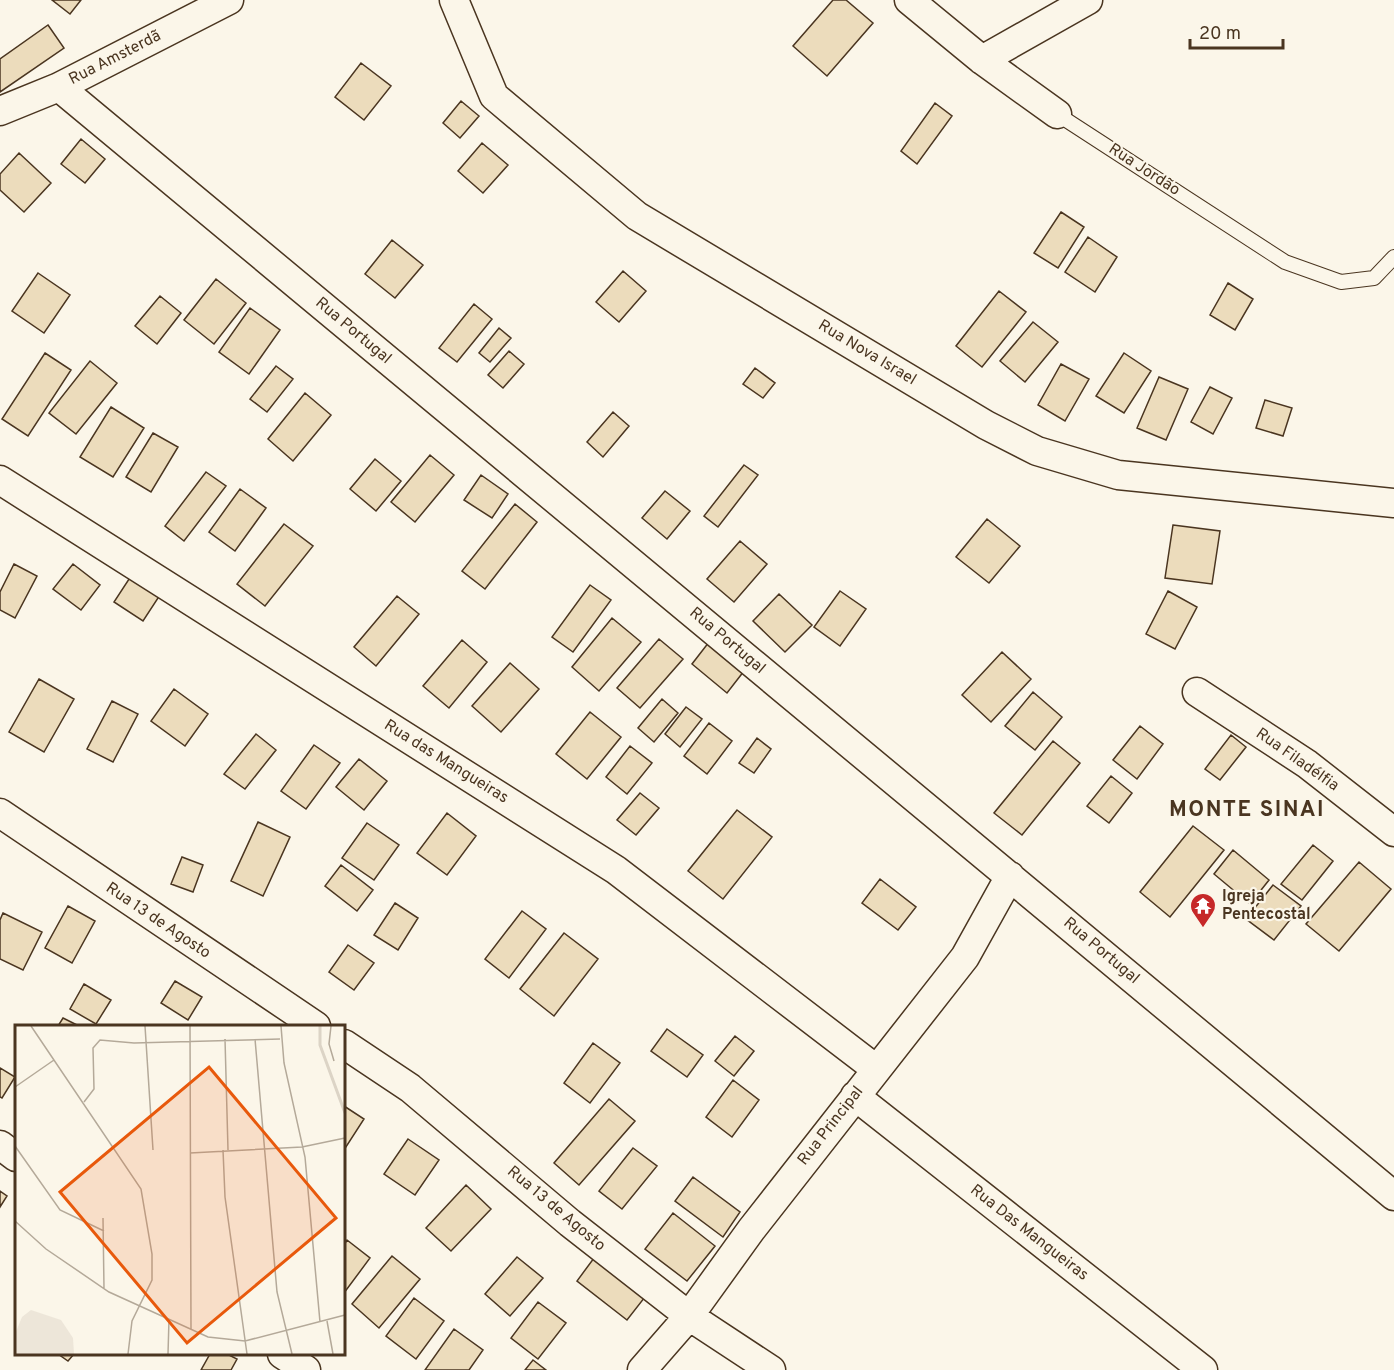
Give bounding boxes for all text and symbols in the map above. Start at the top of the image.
scale bar [1190,12,1283,50]
text: 20 m [1199,23,1241,46]
street label: Rua Amsterdã [66,26,164,90]
street label: Rua Jordão [1104,139,1184,201]
street label: Rua Portugal [311,293,395,369]
street label: Rua Nova Israel [814,316,920,390]
street label: Rua Portugal [685,603,769,679]
street label: Rua das Mangueiras [380,716,512,808]
street label: Rua Filadélfia [1251,724,1343,796]
district label: MONTE SINAI [1169,797,1325,824]
street label: Rua 13 de Agosto [102,879,214,964]
place label: Igreja Pentecostal [1222,887,1311,925]
temple icon: Igreja Pentecostal [1188,891,1218,929]
street label: Rua Portugal [1059,913,1143,989]
inset map [15,1025,345,1355]
street label: Rua Principal [794,1082,868,1170]
street label: Rua 13 de Agosto [503,1162,609,1256]
street label: Rua Das Mangueiras [966,1181,1092,1285]

